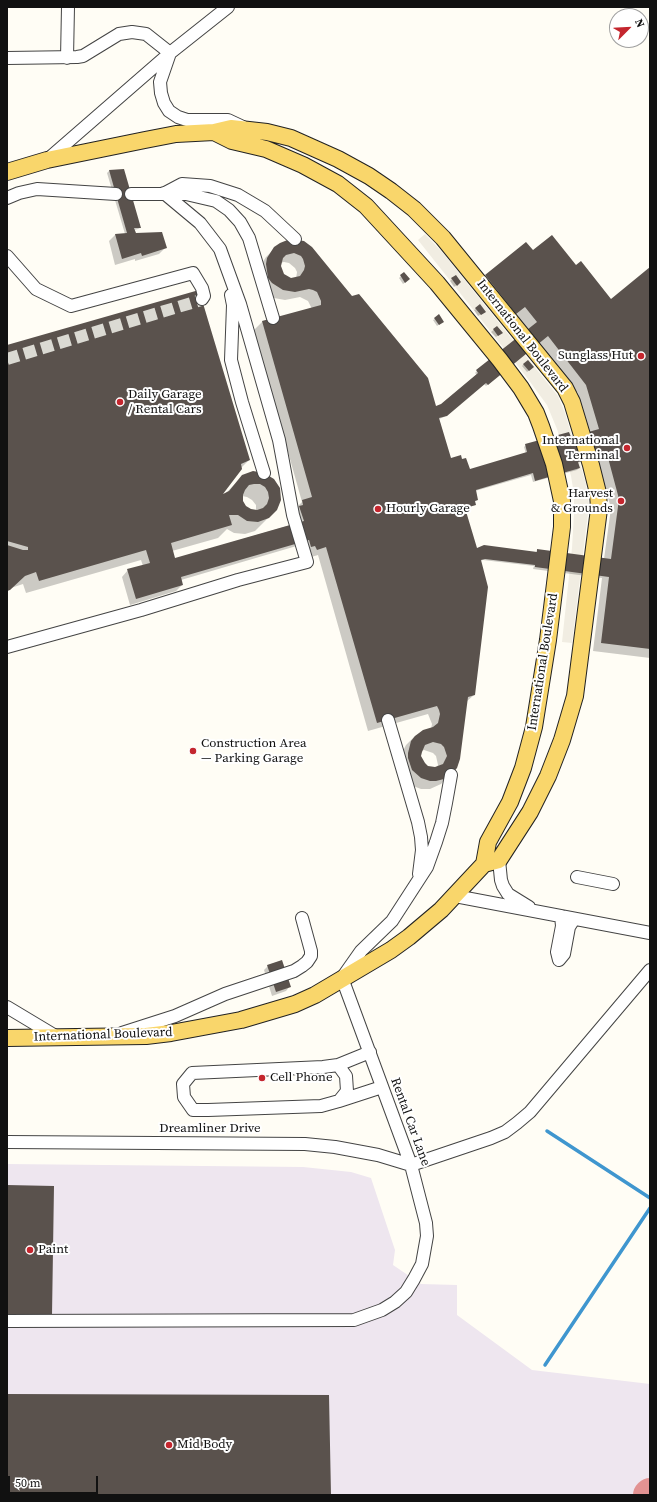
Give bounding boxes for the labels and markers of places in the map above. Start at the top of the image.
place label: Sunglass Hut [558,348,633,364]
marker: Sunglass Hut [636,351,646,361]
place label: Daily Garage / Rental Cars [128,387,202,418]
marker: Daily Garage / Rental Cars [115,397,125,407]
place label: International Terminal [542,433,619,464]
marker: International Terminal [622,443,632,453]
place label: Harvest & Grounds [551,486,613,517]
marker: Harvest & Grounds [616,496,626,506]
place label: Hourly Garage [386,501,470,517]
marker: Hourly Garage [373,504,383,514]
place label: Construction Area — Parking Garage [201,736,307,767]
marker: Construction Area — Parking Garage [188,746,198,756]
place label: Cell Phone [270,1070,333,1086]
marker: Cell Phone [257,1073,267,1083]
place label: Paint [38,1242,68,1258]
marker: Paint [25,1245,35,1255]
place label: Mid Body [177,1437,232,1453]
marker: Mid Body [164,1440,174,1450]

